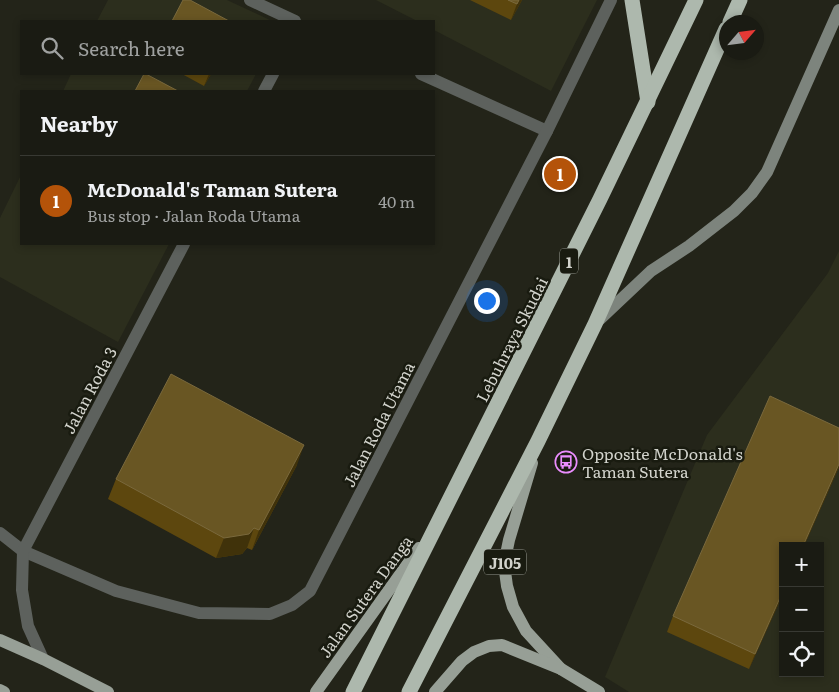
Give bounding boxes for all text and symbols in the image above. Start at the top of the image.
north arrow [719,15,764,60]
search box [20,20,435,75]
icon: search [38,34,66,62]
text: Search here [78,34,185,62]
text: Nearby [40,107,118,138]
pin: 1 [544,155,576,193]
text: McDonald's Taman Sutera [87,175,338,203]
text: 1 [53,189,59,213]
text: 40 m [378,189,415,213]
text: Bus stop · Jalan Roda Utama [87,203,300,227]
road number: 1 [560,248,578,274]
street label: Lebuhraya Skudai [469,272,553,406]
your location [474,288,500,314]
street label: Jalan Roda 3 [56,342,122,438]
street label: Jalan Roda Utama [336,357,420,491]
place label: Opposite McDonald's Taman Sutera [582,441,743,483]
bus stop icon: Opposite McDonald's Taman Sutera [554,450,578,474]
street label: Jalan Sutera Danga [312,530,418,662]
map controls [779,542,824,677]
button: + [779,542,824,587]
road number: J105 [484,550,526,574]
button: − [779,587,824,632]
button: locate [779,632,824,677]

